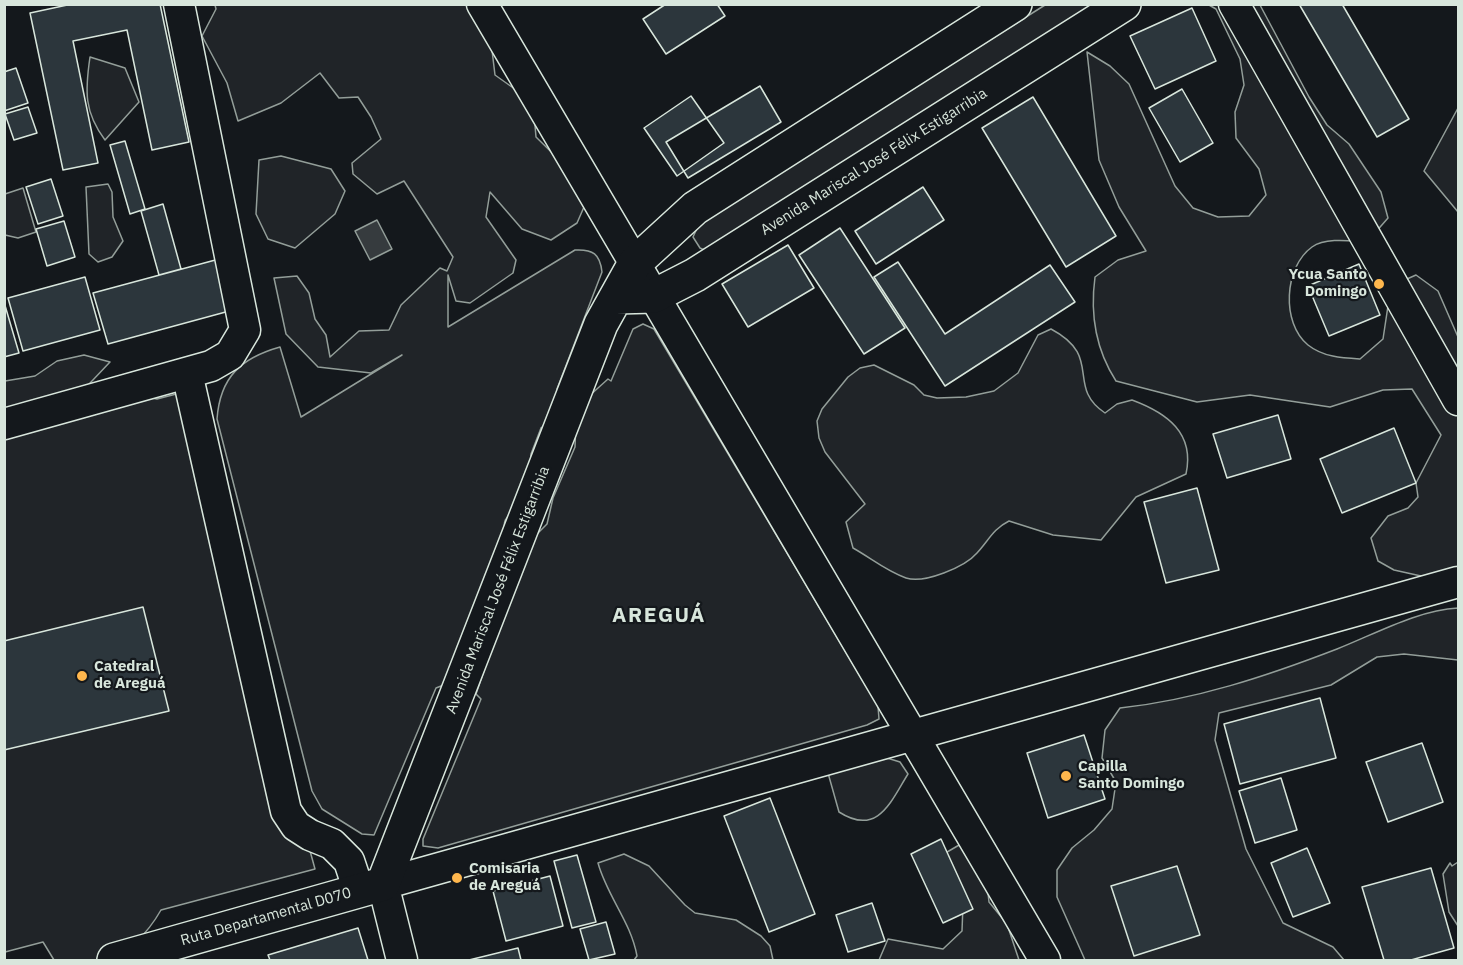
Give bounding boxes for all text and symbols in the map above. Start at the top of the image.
street label: Avenida Mariscal José Félix Estigarribia [757,85,991,239]
place label: Ycua Santo Domingo [1288,266,1367,301]
marker: Ycua Santo Domingo [1372,277,1386,291]
street label: Avenida Mariscal José Félix Estigarribia [442,464,554,716]
district label: AREGUÁ [612,603,706,629]
place label: Catedral de Areguá [94,658,165,693]
marker: Catedral de Areguá [75,669,89,683]
place label: Capilla Santo Domingo [1078,758,1185,793]
marker: Capilla Santo Domingo [1059,769,1073,783]
place label: Comisaria de Areguá [469,860,540,895]
marker: Comisaria de Areguá [450,871,464,885]
street label: Ruta Departamental D070 [179,884,353,950]

